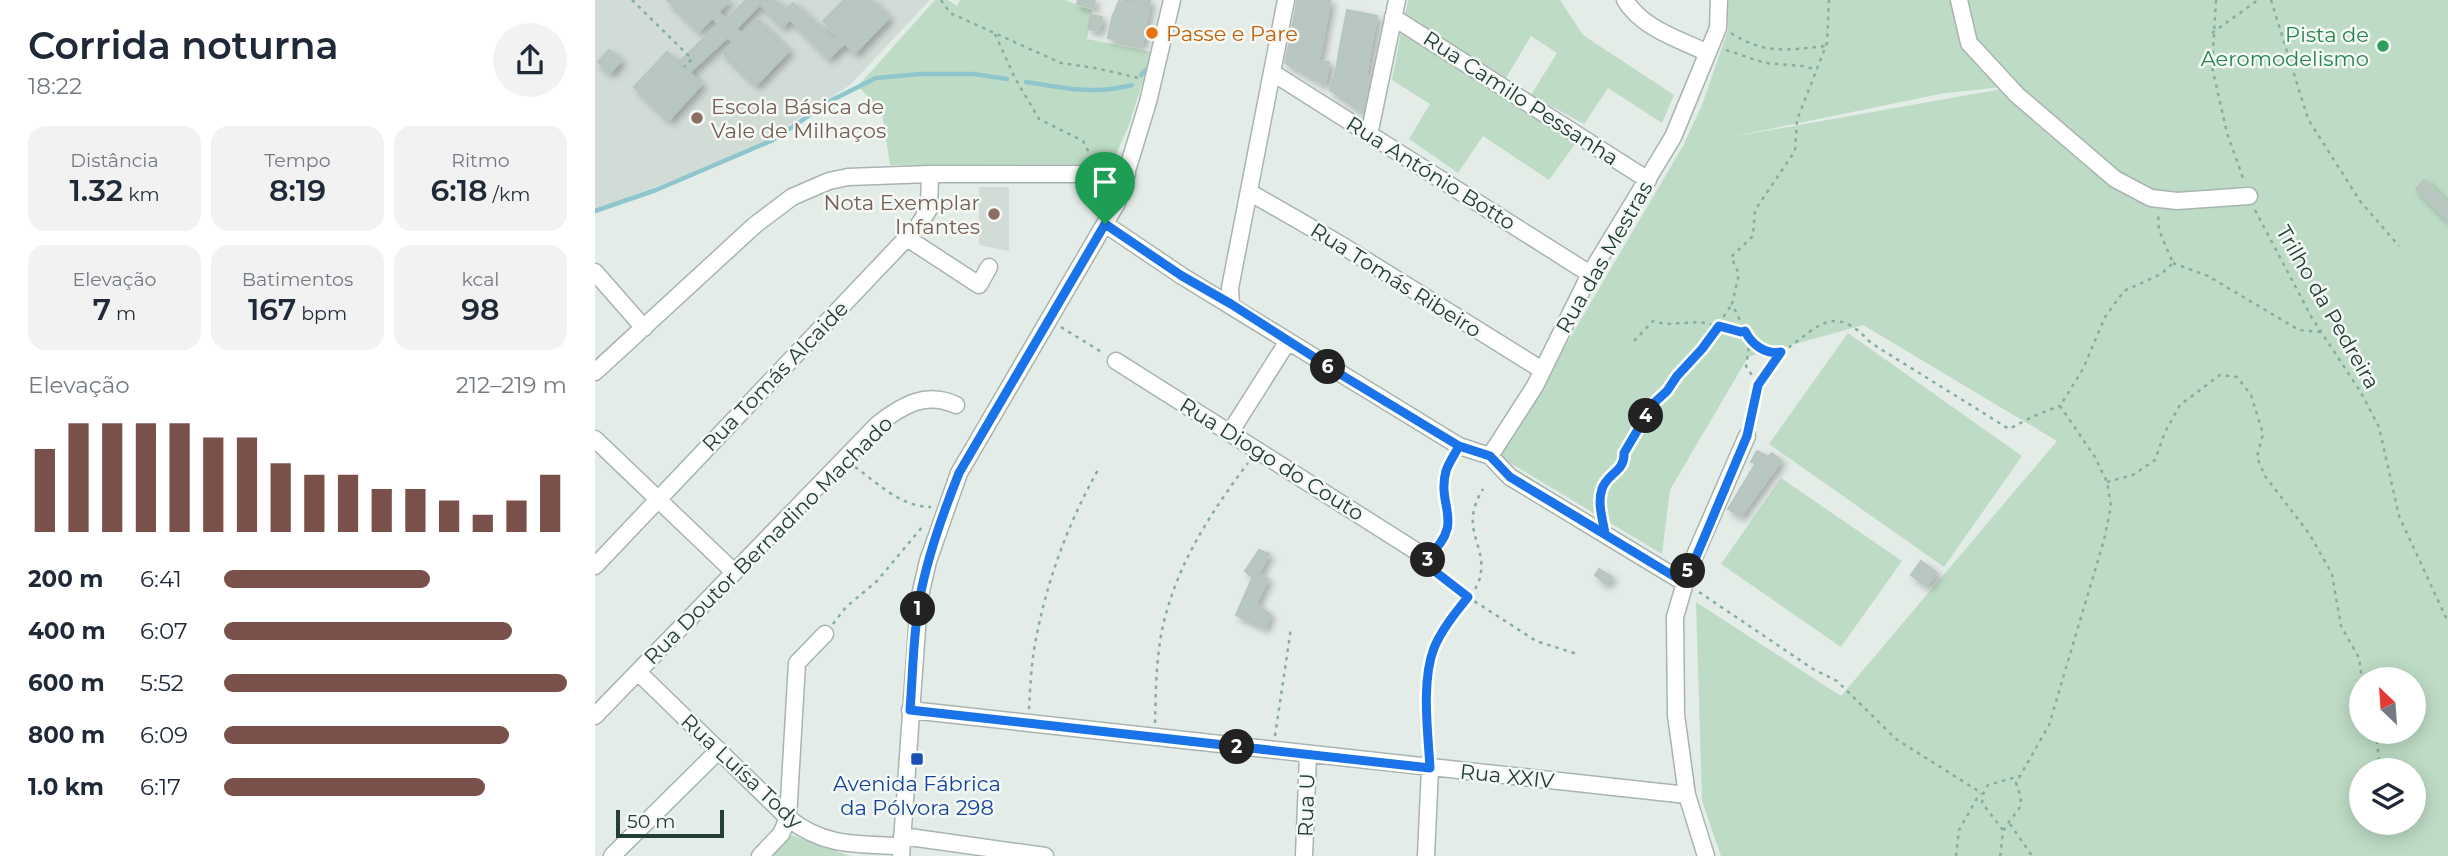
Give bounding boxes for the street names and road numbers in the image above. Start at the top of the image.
street label: Rua Camilo Pessanha [1419,26,1623,170]
street label: Rua António Botto [1342,111,1520,235]
street label: Rua das Mestras [1550,177,1658,337]
street label: Rua Tomás Ribeiro [1306,217,1486,343]
street label: Trilho da Pedreira [2271,221,2385,393]
street label: Rua Tomás Alcaide [697,296,853,456]
street label: Rua Diogo do Couto [1175,392,1369,526]
street label: Rua Doutor Bernadino Machado [639,411,897,669]
street label: Rua Luísa Tody [676,708,808,834]
street label: Rua XXIV [1459,759,1556,793]
street label: Rua U [1292,773,1320,837]

